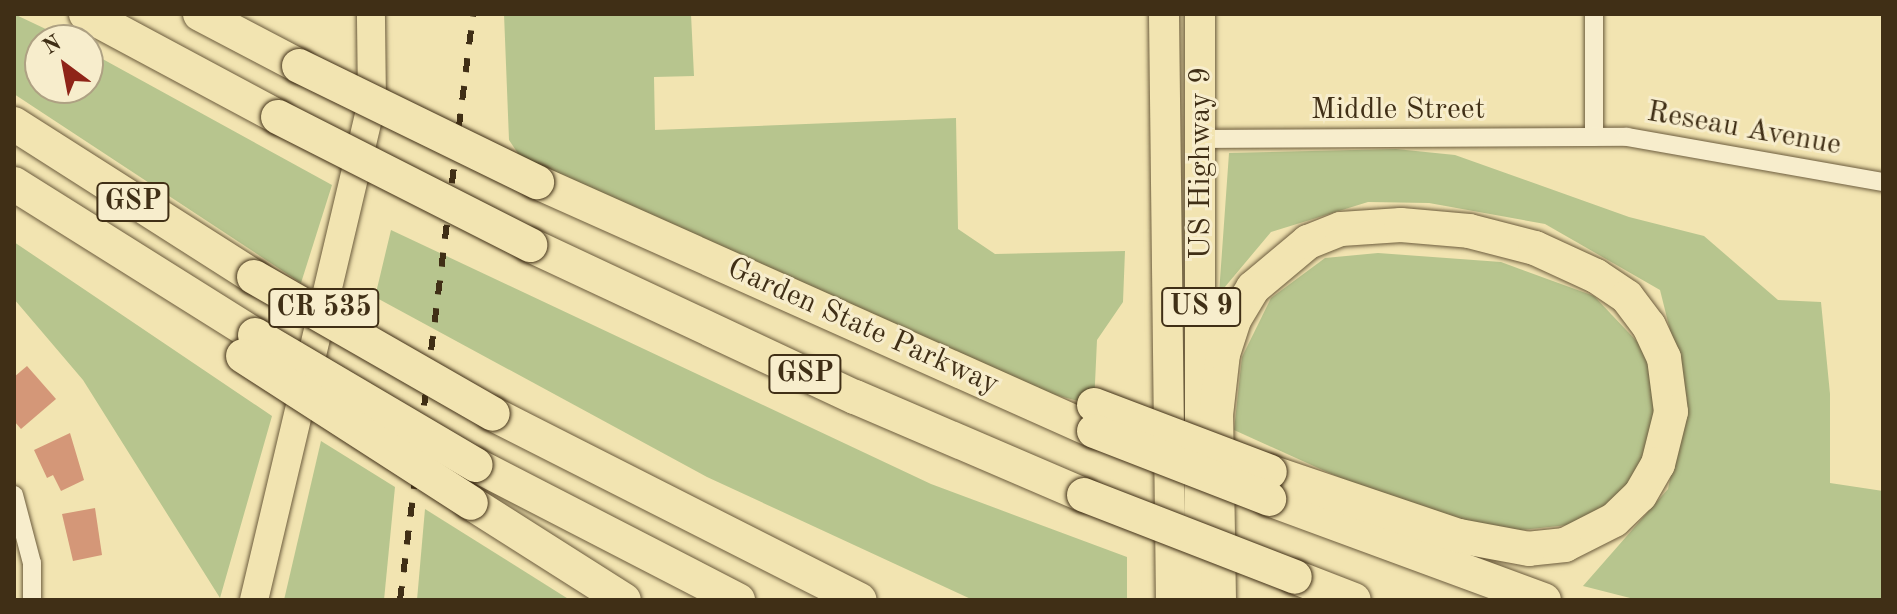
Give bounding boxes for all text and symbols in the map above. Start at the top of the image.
north arrow [24,24,104,104]
text: N [39,32,65,59]
street label: US Highway 9 [1183,66,1219,260]
street label: Middle Street [1311,92,1485,128]
street label: Reseau Avenue [1644,94,1844,164]
road number: GSP [95,178,171,226]
street label: Garden State Parkway [721,251,1005,403]
road number: US 9 [1161,283,1241,331]
road number: CR 535 [268,284,380,332]
road number: GSP [767,350,843,398]

